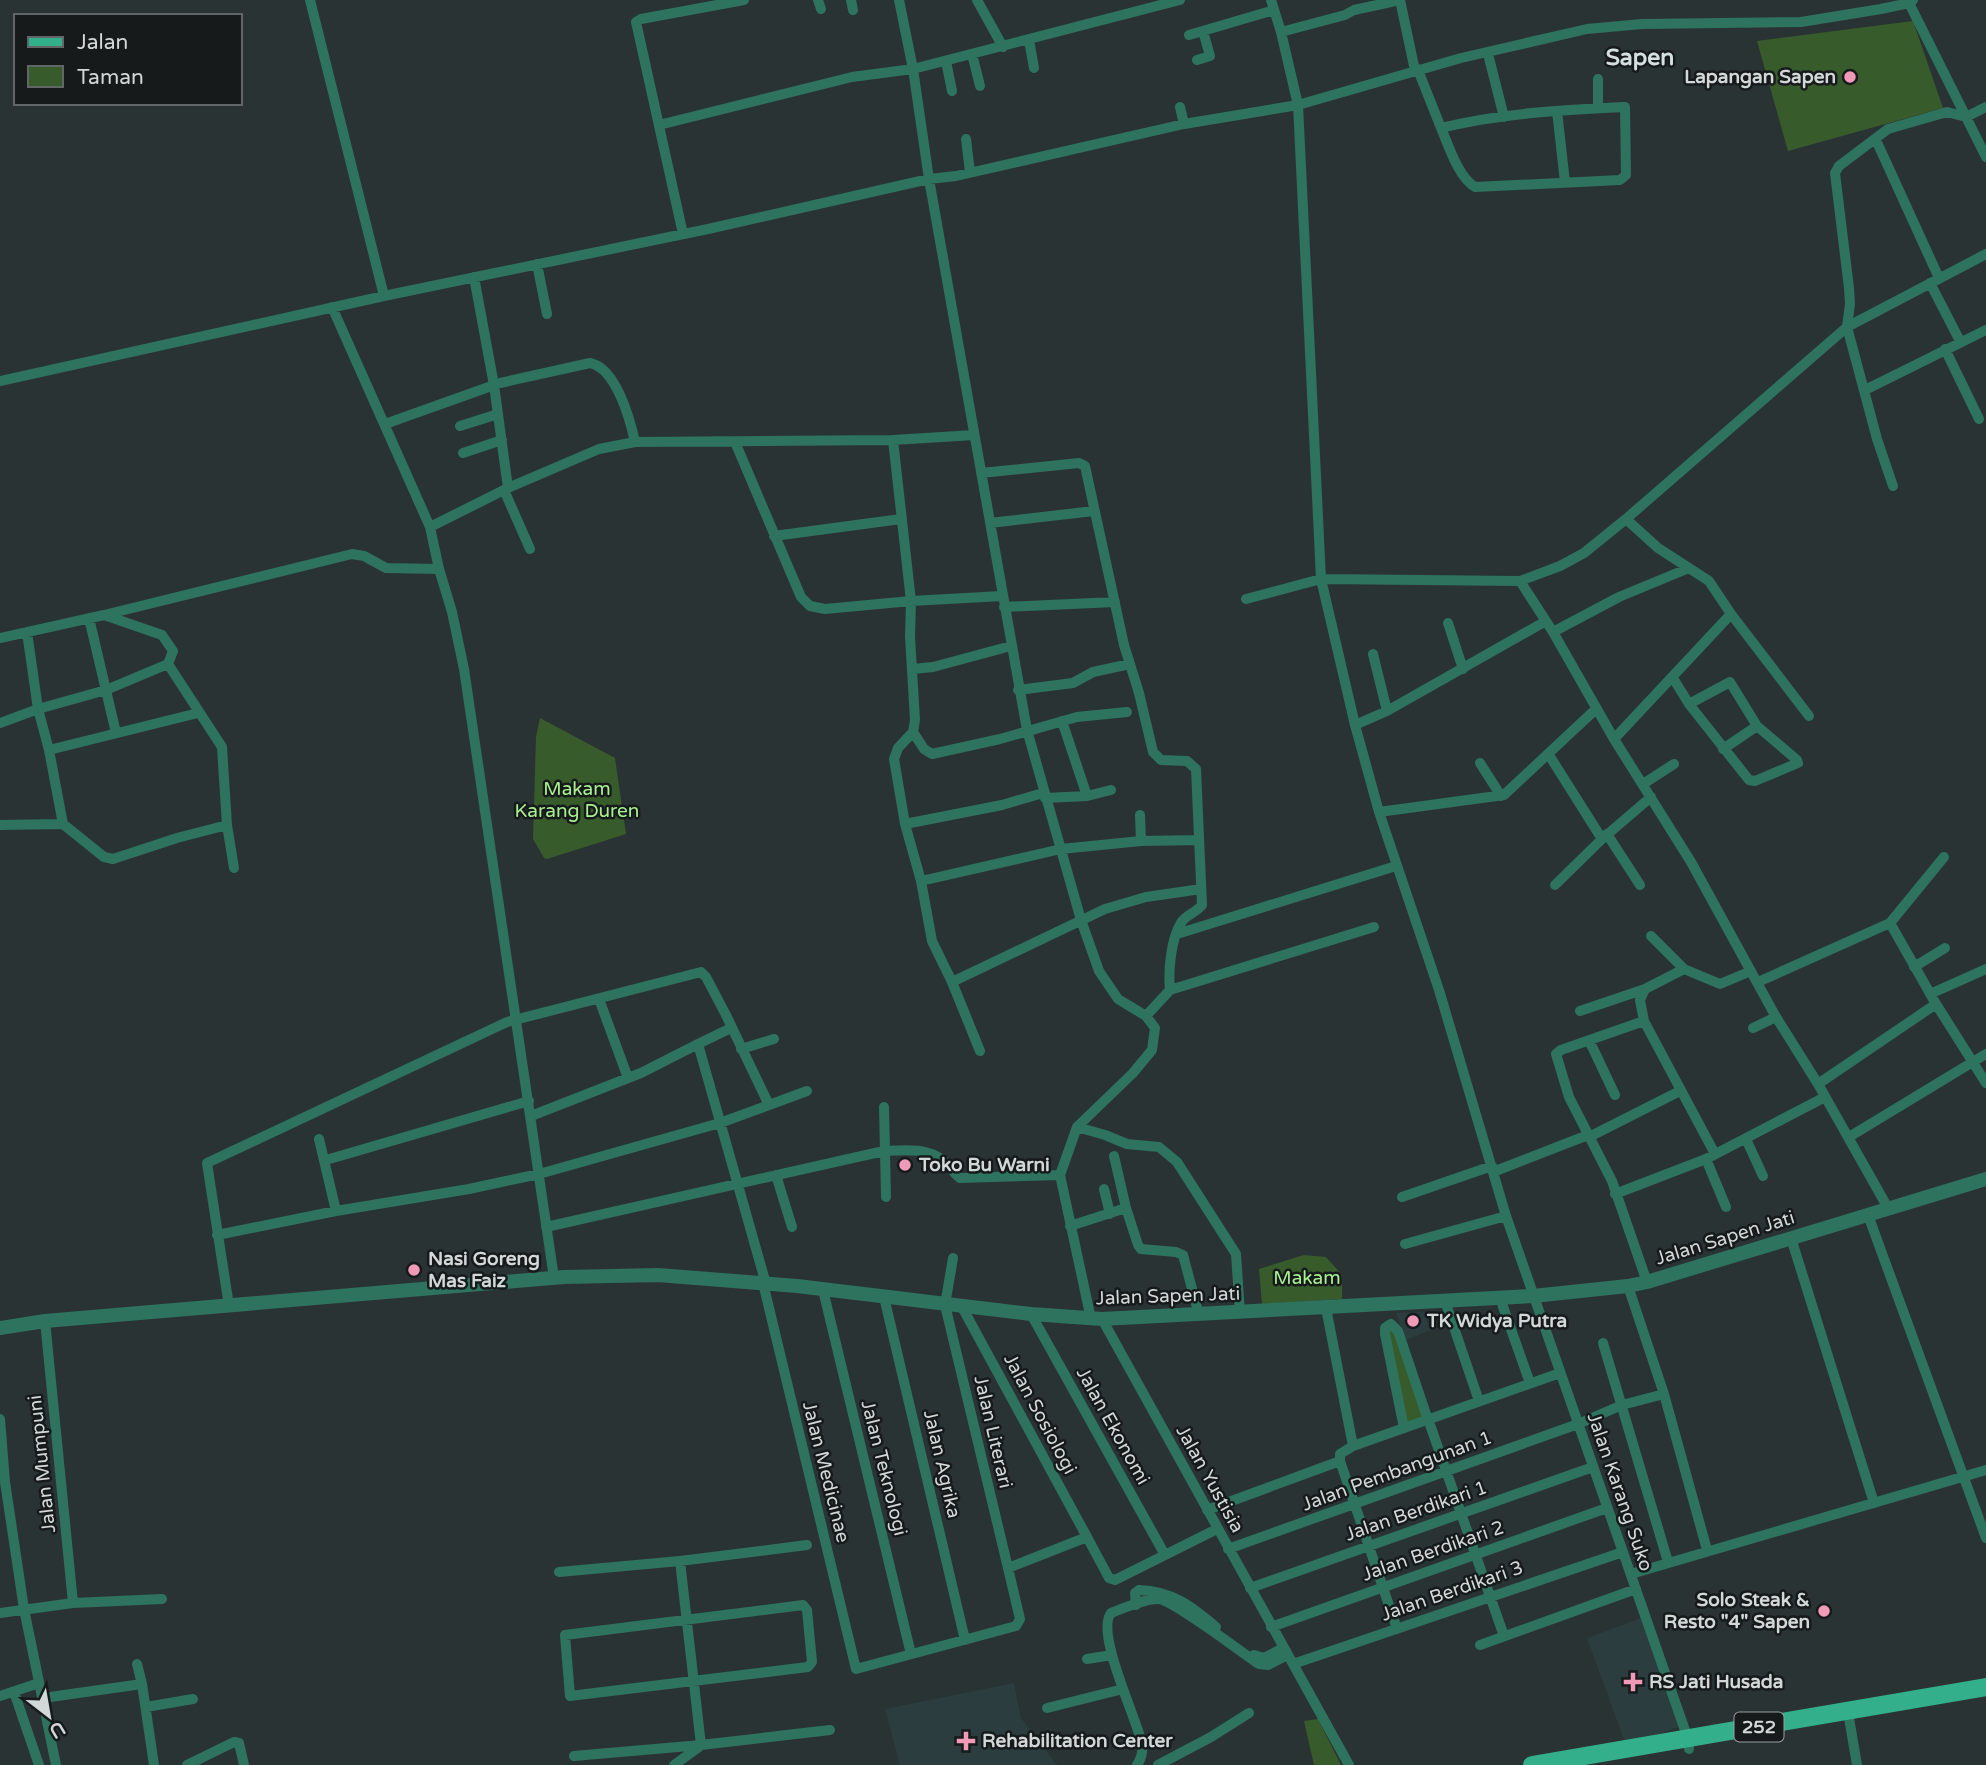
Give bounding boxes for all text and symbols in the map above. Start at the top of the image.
legend [14,14,242,105]
text: Jalan [77,30,128,55]
district label: Sapen [1606,44,1674,72]
text: Taman [77,65,144,90]
place label: Lapangan Sapen [1684,66,1836,89]
marker: Lapangan Sapen [1842,69,1858,85]
park label: Makam Karang Duren [515,778,639,822]
place label: Toko Bu Warni [918,1154,1050,1176]
marker: Toko Bu Warni [897,1157,913,1173]
street label: Jalan Sapen Jati [1653,1206,1797,1270]
place label: Nasi Goreng Mas Faiz [428,1248,540,1292]
marker: Nasi Goreng Mas Faiz [406,1262,422,1278]
park label: Makam [1273,1267,1341,1289]
street label: Jalan Sapen Jati [1095,1282,1241,1310]
place label: TK Widya Putra [1426,1310,1567,1333]
marker: TK Widya Putra [1405,1313,1421,1329]
street label: Jalan Sosiologi [999,1350,1081,1478]
street label: Jalan Ekonomi [1072,1364,1154,1488]
street label: Jalan Literari [969,1374,1017,1490]
street label: Jalan Mumpuni [24,1394,60,1534]
street label: Jalan Teknologi [857,1398,911,1538]
street label: Jalan Medicinae [798,1399,854,1545]
street label: Jalan Agrika [919,1408,965,1520]
street label: Jalan Karang Suko [1583,1410,1657,1574]
street label: Jalan Yustisia [1171,1421,1249,1537]
street label: Jalan Pembangunan 1 [1299,1426,1495,1516]
street label: Jalan Berdikari 1 [1342,1476,1490,1546]
street label: Jalan Berdikari 2 [1359,1516,1507,1586]
street label: Jalan Berdikari 3 [1378,1556,1526,1626]
place label: Solo Steak & Resto "4" Sapen [1664,1589,1810,1634]
marker: Solo Steak & Resto "4" Sapen [1816,1603,1832,1619]
place label: RS Jati Husada [1649,1671,1784,1693]
marker: RS Jati Husada [1623,1672,1643,1692]
north arrow [14,1681,84,1751]
road number: 252 [1734,1712,1784,1742]
text: U [45,1717,69,1743]
place label: Rehabilitation Center [982,1730,1173,1752]
marker: Rehabilitation Center [956,1731,976,1751]

